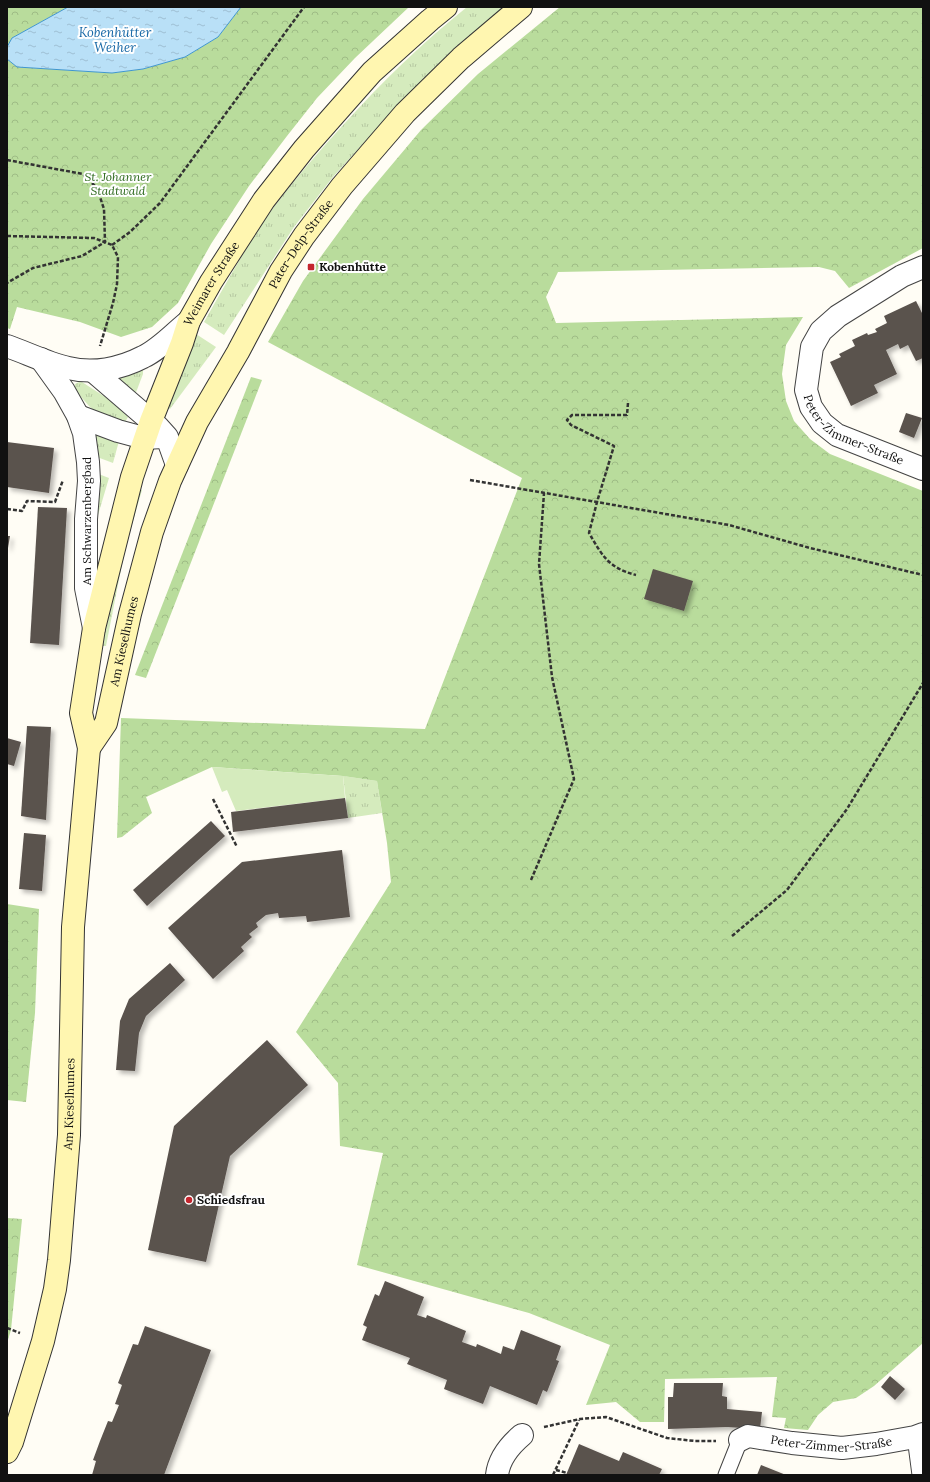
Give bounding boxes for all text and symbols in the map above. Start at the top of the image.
water label: Kobenhütter Weiher [79,24,151,56]
park label: St. Johanner Stadtwald [85,169,152,198]
street label: Pater-Delp-Straße [265,196,336,291]
street label: Weimarer Straße [180,238,243,328]
place label: Kobenhütte [319,259,387,274]
marker: Kobenhütte [306,262,316,272]
street label: Peter-Zimmer-Straße [801,393,906,468]
street label: Am Schwarzenbergbad [79,457,94,586]
street label: Am Kieselhumes [106,594,142,689]
street label: Am Kieselhumes [60,1057,77,1151]
place label: Schiedsfrau [197,1192,266,1207]
marker: Schiedsfrau [184,1195,194,1205]
street label: Peter-Zimmer-Straße [770,1432,894,1455]

